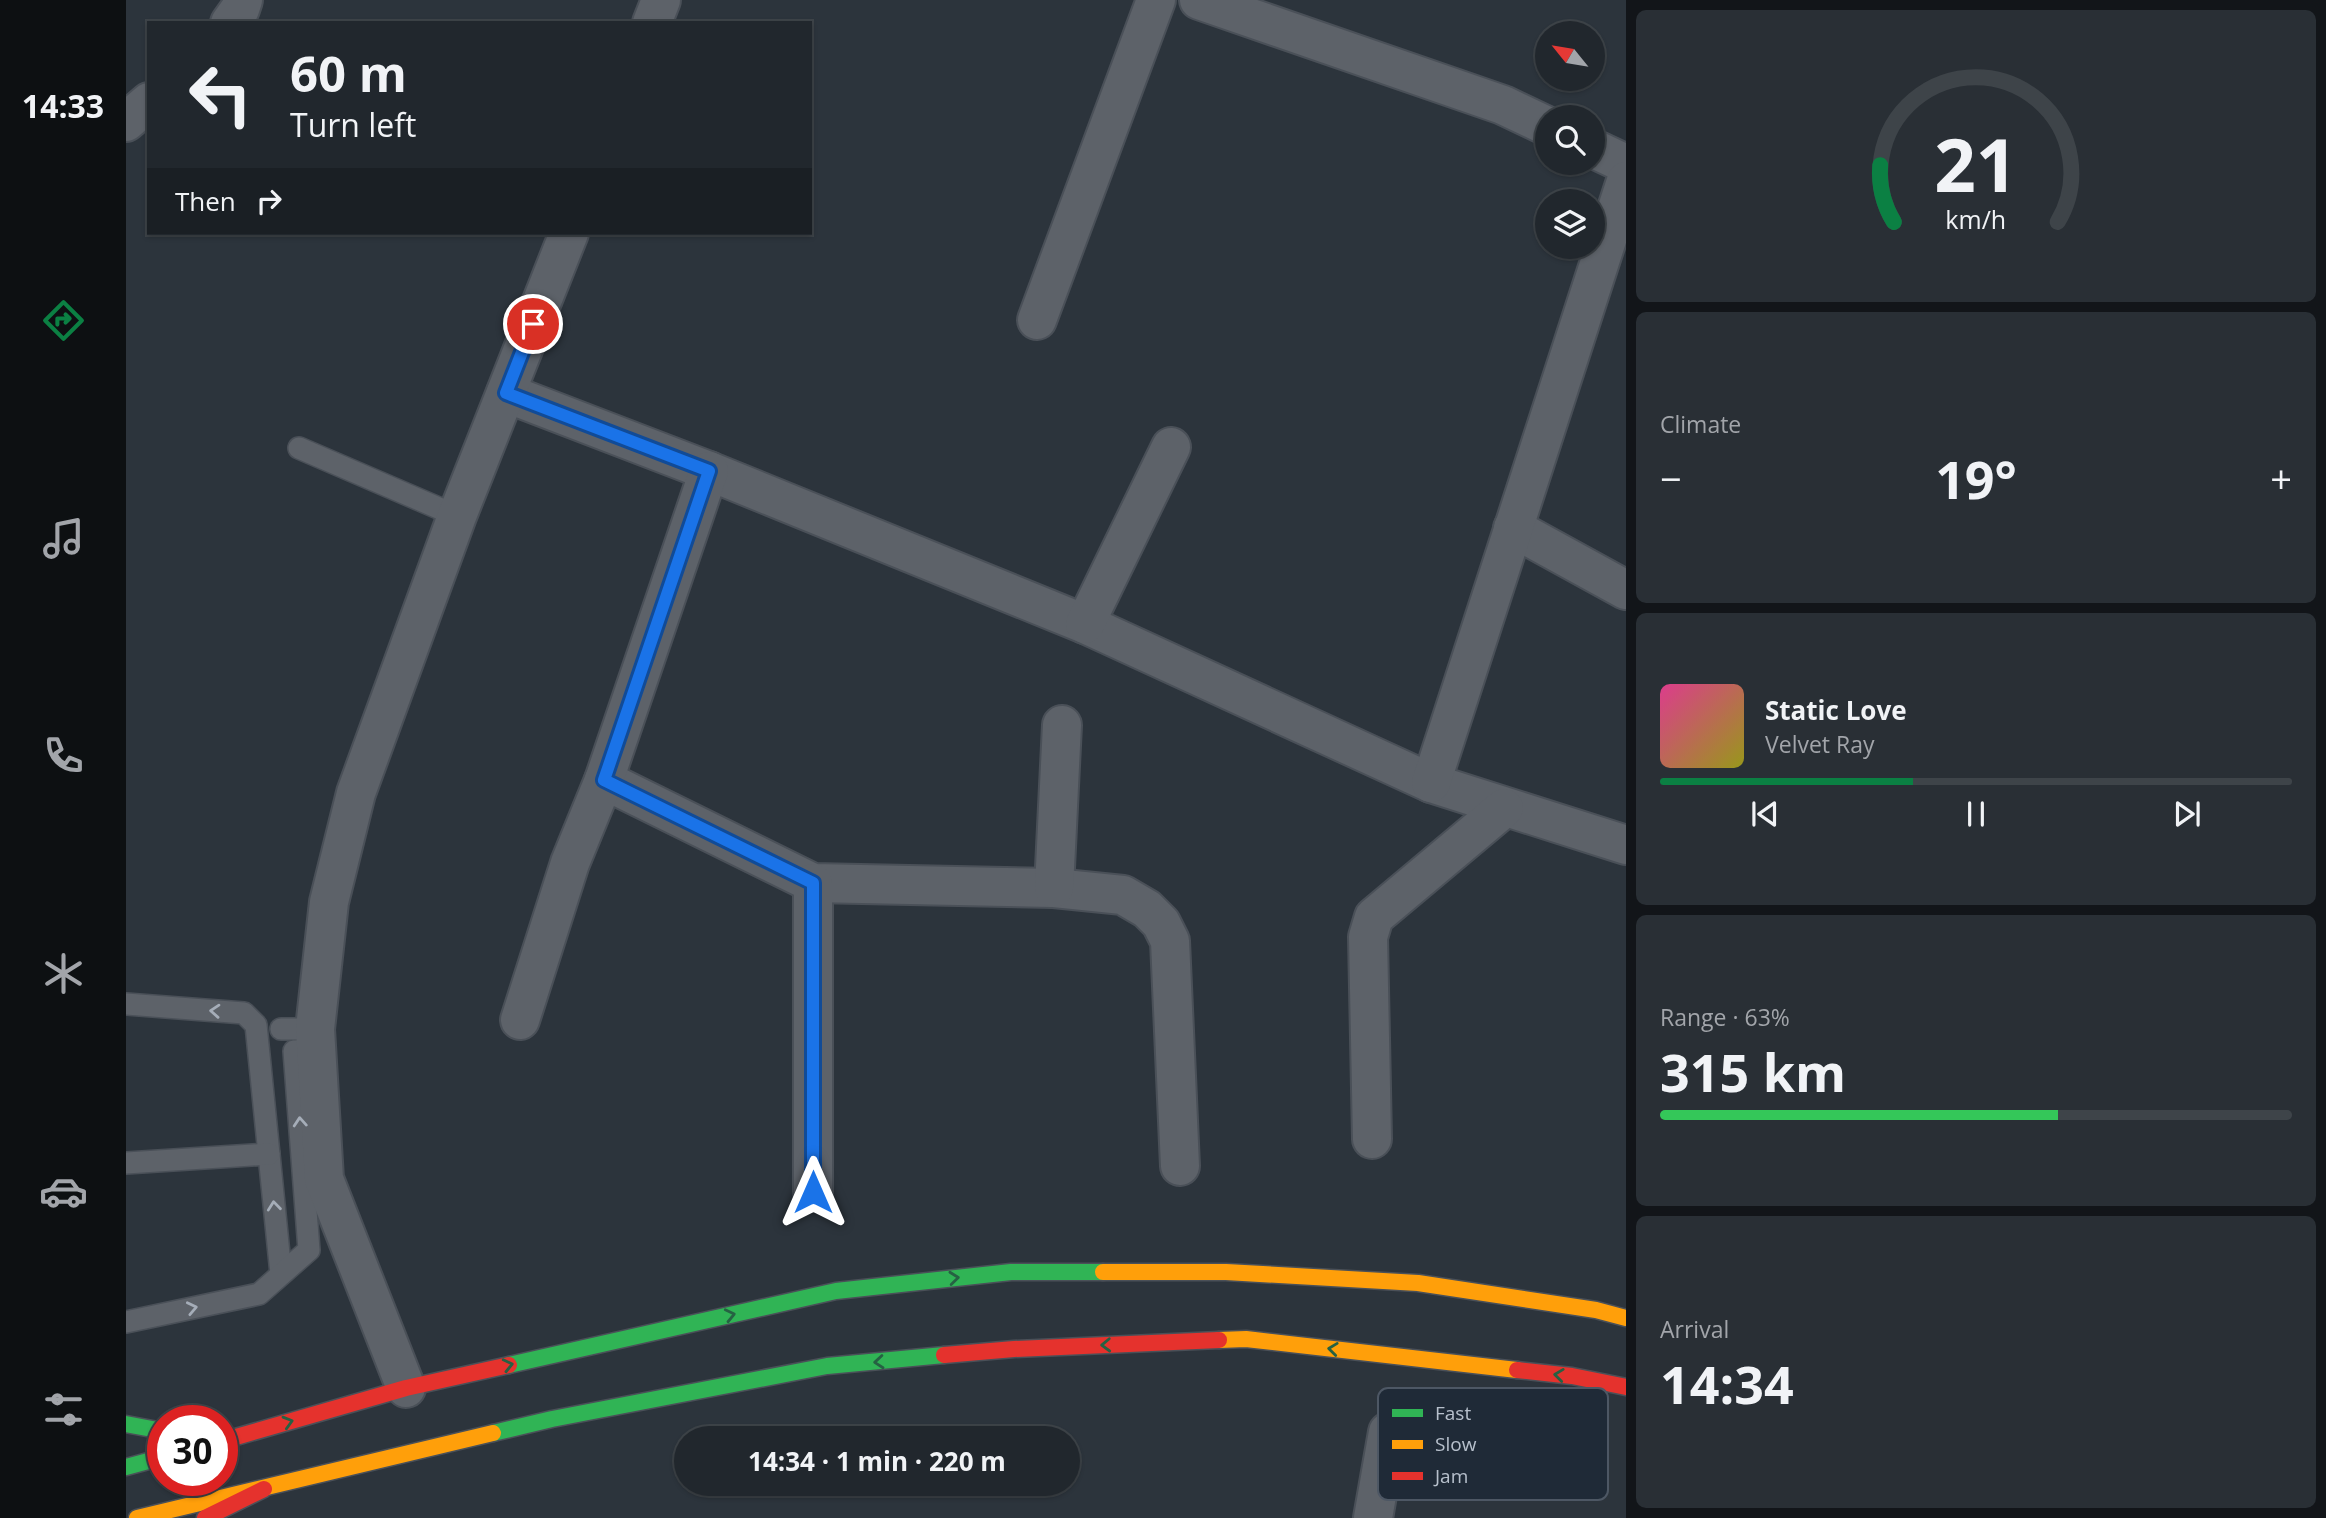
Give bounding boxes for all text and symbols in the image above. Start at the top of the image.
north arrow [1535,21,1605,91]
map controls [1535,21,1605,259]
text: 60 m [290,40,407,106]
icon: left [175,49,266,140]
text: 14:33 [22,84,104,127]
text: Turn left [290,103,416,146]
button: search [1535,105,1605,175]
text: 21 [1934,114,2018,213]
icon: right [250,182,288,220]
text: Then [175,183,236,219]
button: layers [1535,189,1605,259]
text: km/h [1946,202,2006,236]
pin [503,294,563,354]
icon: directions [39,296,88,345]
icon: arrive [514,305,552,343]
text: Climate [1660,408,1741,440]
text: 19° [1935,443,2017,514]
text: − [1660,452,1682,504]
text: + [2270,452,2292,504]
icon: music [39,514,88,563]
text: Static Love [1765,692,1907,728]
text: Velvet Ray [1765,728,1875,760]
icon: phone [39,731,88,780]
icon: previous [1746,795,1784,833]
icon: pause [1957,795,1995,833]
icon: next [2168,795,2206,833]
icon: climate [39,949,88,998]
text: Range · 63% [1660,1001,1790,1033]
one-way arrow [210,1004,221,1019]
text: 315 km [1660,1036,1846,1107]
one-way arrow [292,1116,307,1127]
position arrow [776,1155,850,1229]
icon: car [39,1167,88,1216]
one-way arrow [267,1200,282,1211]
one-way arrow [949,1271,960,1286]
one-way arrow [186,1302,198,1317]
one-way arrow [724,1309,736,1323]
text: Arrival [1660,1313,1729,1345]
one-way arrow [1100,1338,1111,1353]
one-way arrow [1327,1342,1338,1357]
text: 14:34 [1660,1348,1794,1419]
one-way arrow [873,1354,885,1369]
one-way arrow [502,1359,514,1373]
one-way arrow [1553,1368,1564,1383]
icon: filters [39,1385,88,1434]
legend [1378,1388,1608,1500]
text: Fast [1435,1400,1471,1426]
speed limit sign: 30 [147,1405,238,1496]
one-way arrow [282,1416,294,1430]
text: Slow [1435,1431,1477,1457]
text: 14:34 · 1 min · 220 m [748,1443,1006,1479]
text: Jam [1433,1463,1468,1489]

